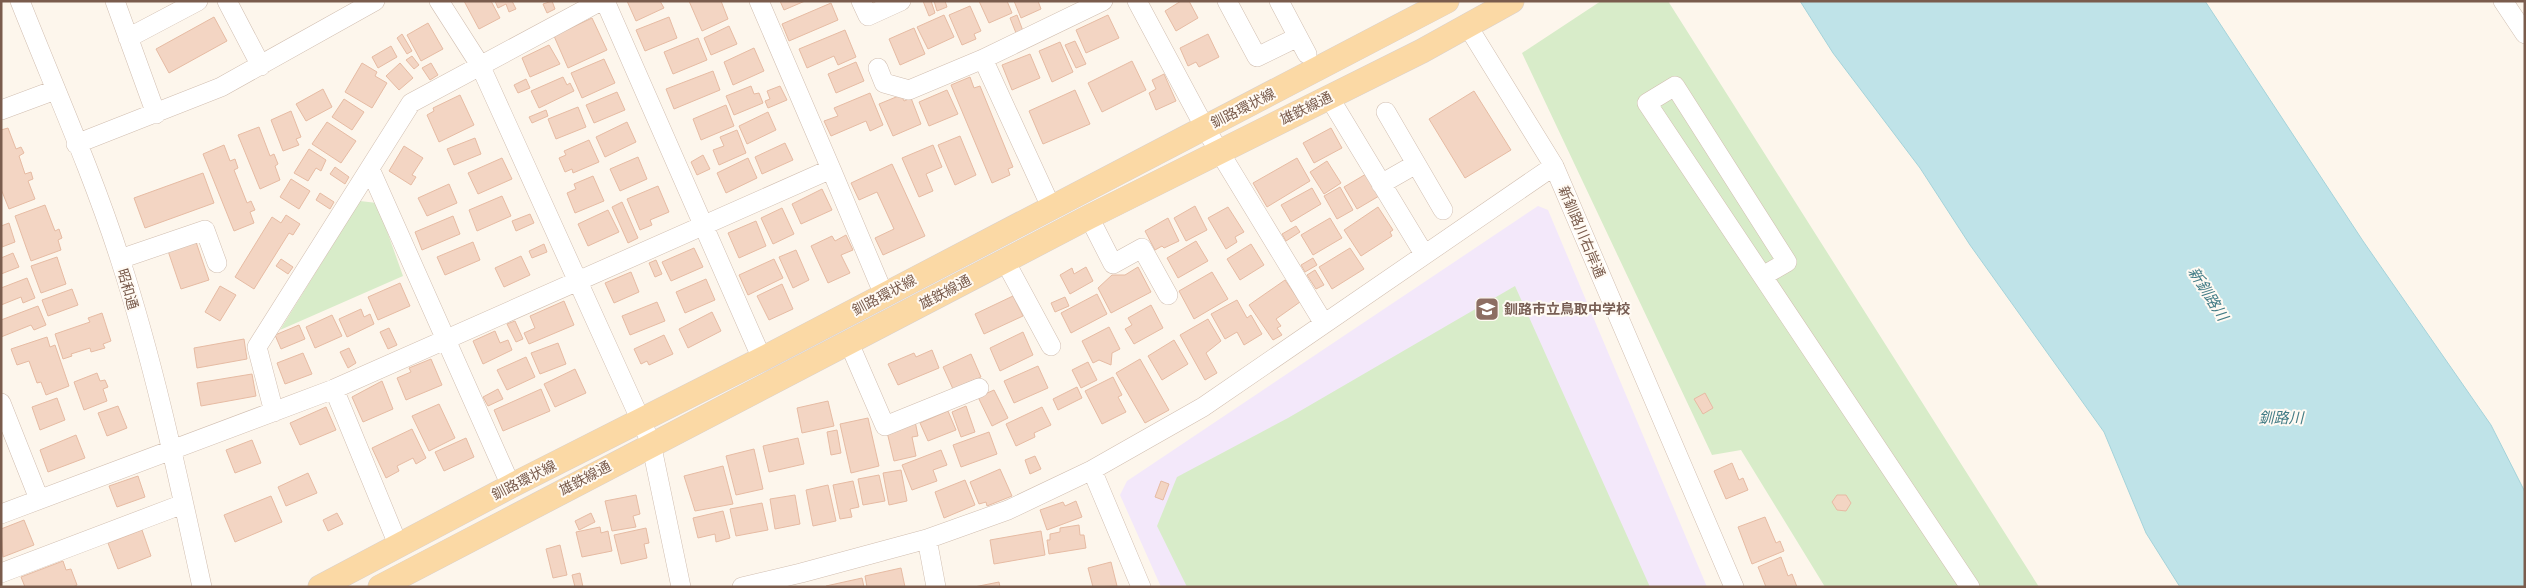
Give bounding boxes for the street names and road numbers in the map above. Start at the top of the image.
street label: 釧路環状線 [1207,83,1278,132]
street label: 雄鉄線通 [1276,87,1335,128]
street label: 新釧路川右岸通 [1555,183,1610,281]
street label: 昭和通 [114,266,143,312]
street label: 釧路環状線 [848,270,919,319]
street label: 雄鉄線通 [916,270,974,313]
street label: 釧路環状線 [488,455,559,504]
street label: 雄鉄線通 [556,456,614,499]

